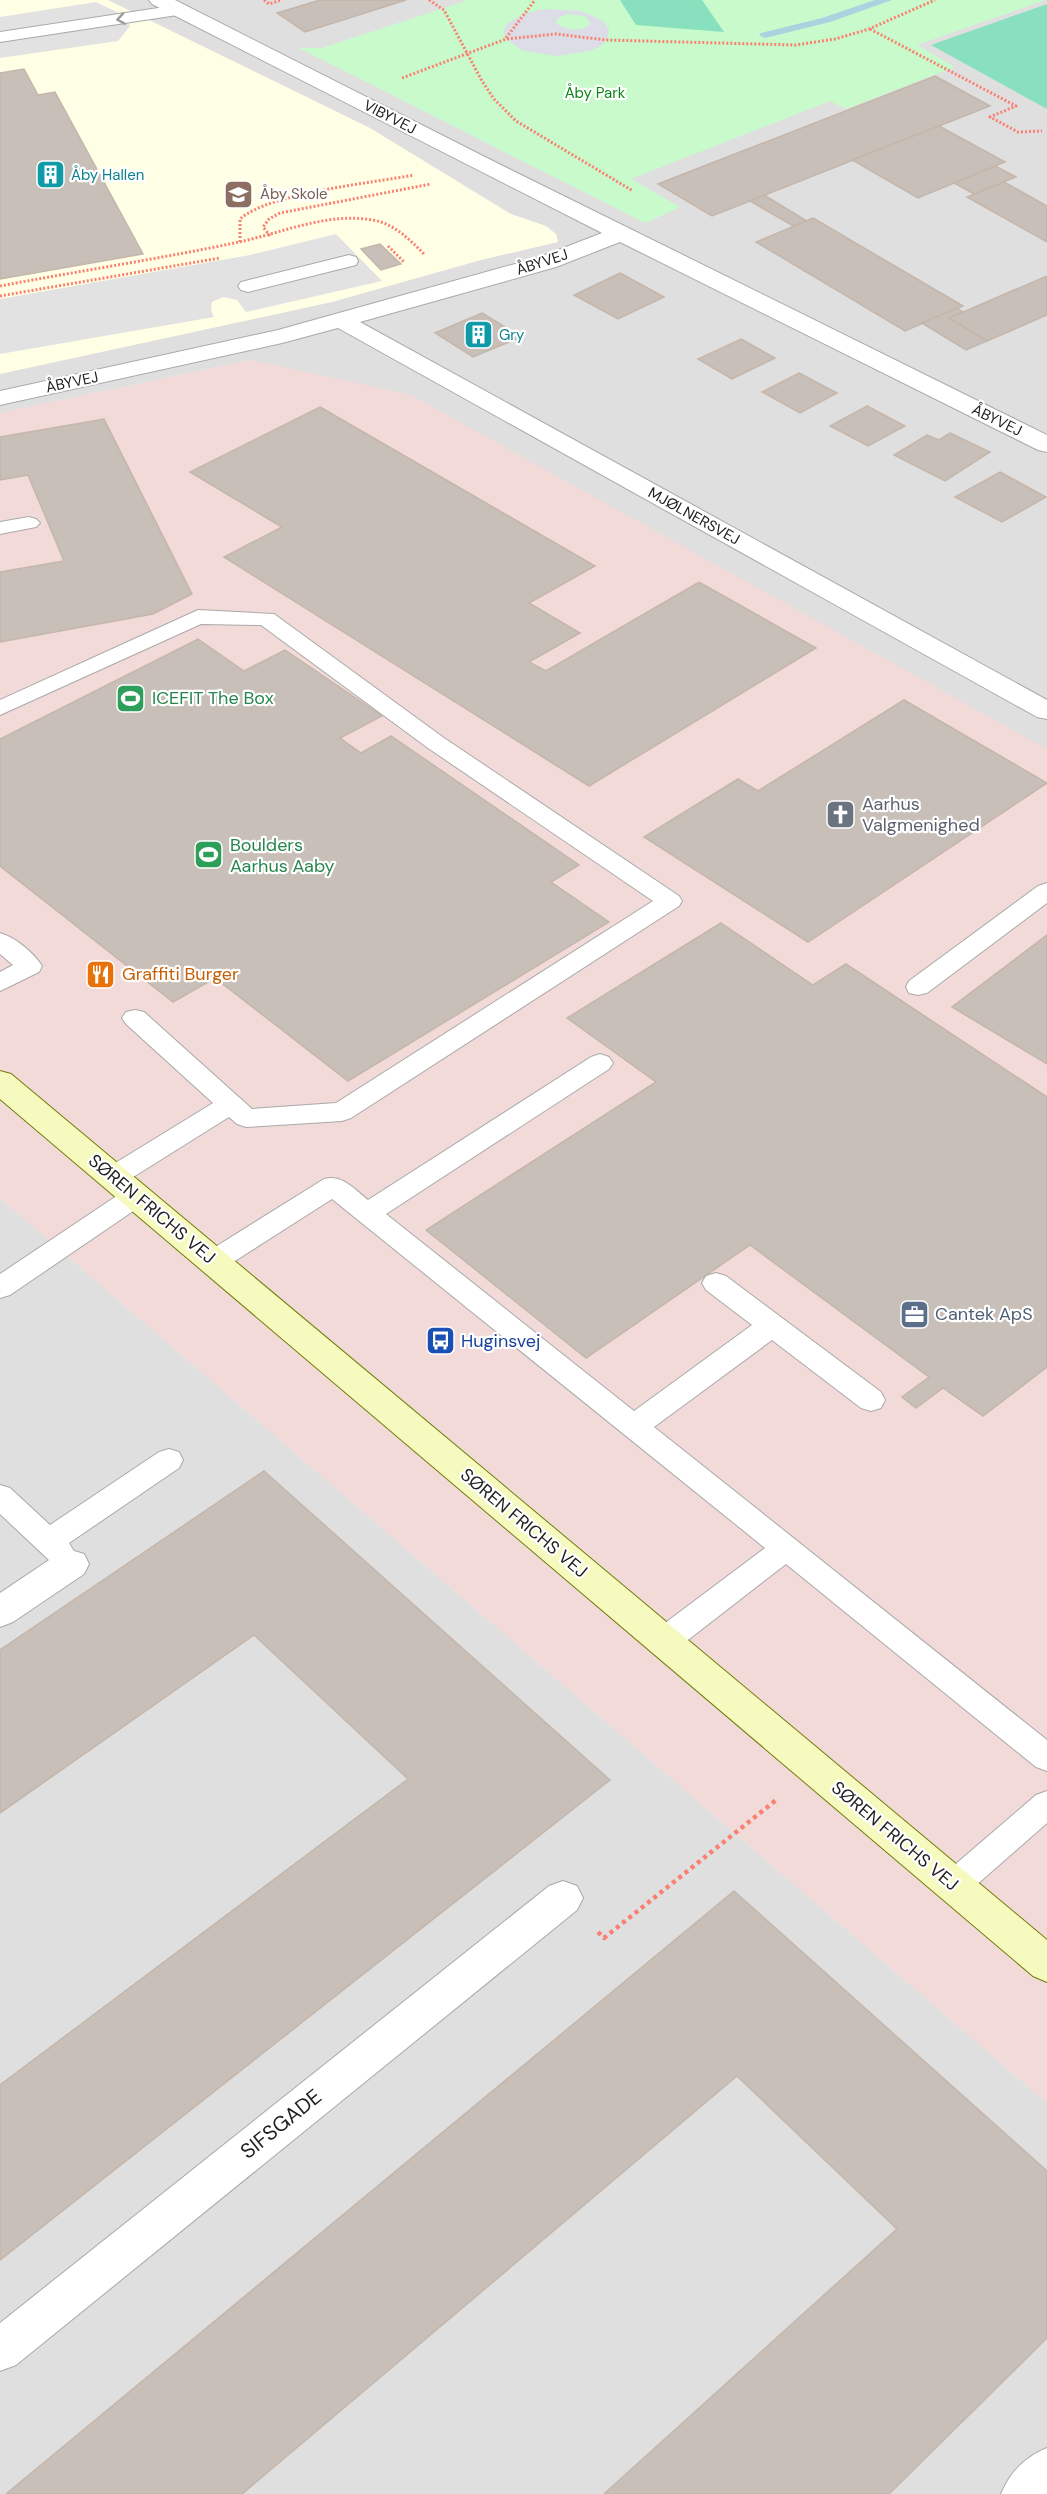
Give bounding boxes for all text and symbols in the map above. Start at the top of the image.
one-way arrow [116,13,125,25]
park label: Åby Park [565,83,626,103]
street label: VIBYVEJ [360,95,420,139]
building icon: Åby Hallen [34,159,66,191]
place label: Åby Hallen [71,165,144,185]
school or university icon: Åby Skole [223,178,255,210]
place label: Åby Skole [260,184,328,204]
street label: ÅBYVEJ [514,244,570,280]
building icon: Gry [462,319,494,351]
place label: Gry [499,325,525,345]
street label: ÅBYVEJ [44,367,100,397]
street label: ÅBYVEJ [969,399,1025,441]
street label: MJØLNERSVEJ [645,483,743,549]
sports icon: ICEFIT The Box [115,682,147,714]
place label: ICEFIT The Box [152,686,274,710]
place label: Aarhus Valgmenighed [862,792,980,837]
church icon: Aarhus Valgmenighed [825,798,857,830]
place label: Boulders Aarhus Aaby [230,833,334,878]
sports icon: Boulders Aarhus Aaby [193,839,225,871]
restaurant icon: Graffiti Burger [85,958,117,990]
place label: Graffiti Burger [122,962,239,986]
street label: SØREN FRICHS VEJ [84,1149,220,1269]
office icon: Cantek ApS [898,1298,930,1330]
place label: Cantek ApS [935,1302,1033,1326]
bus stop icon: Huginsvej [424,1325,456,1357]
place label: Huginsvej [461,1329,540,1353]
street label: SØREN FRICHS VEJ [456,1463,592,1583]
street label: SØREN FRICHS VEJ [827,1776,963,1896]
street label: SIFSGADE [235,2083,327,2165]

